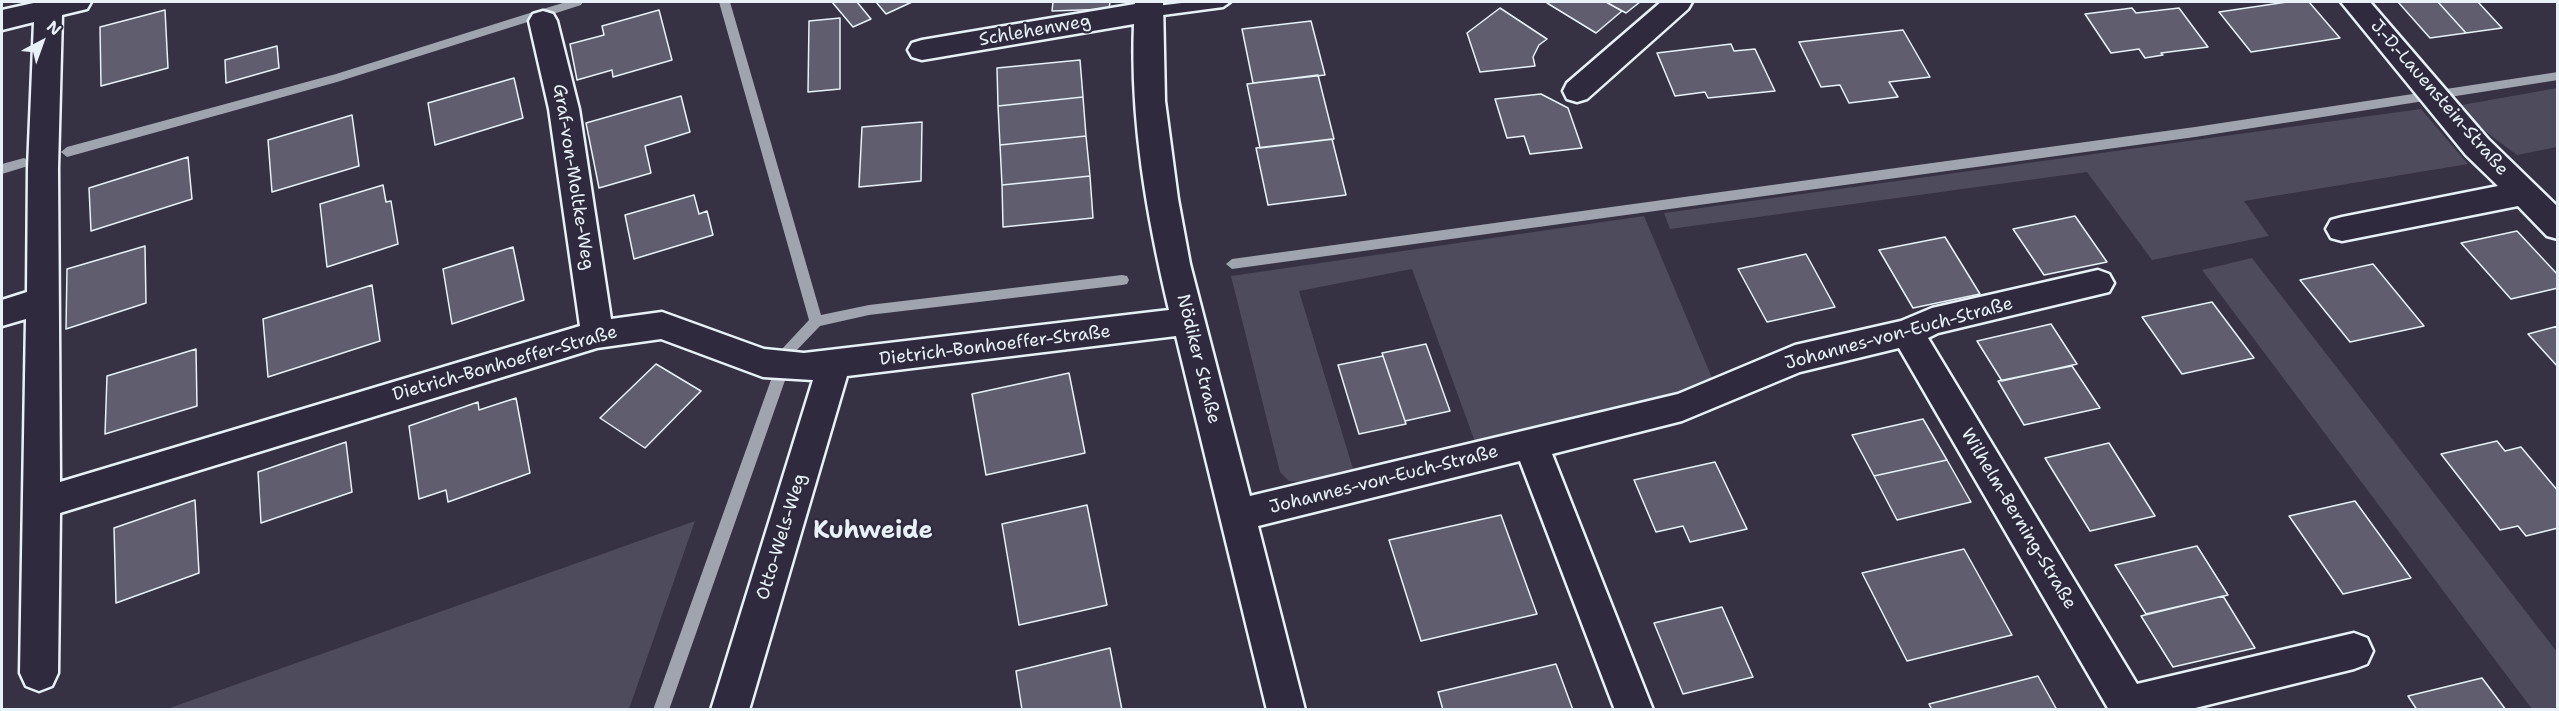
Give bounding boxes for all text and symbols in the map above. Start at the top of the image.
street label: Schlehenweg [977,11,1093,51]
north arrow [12,12,72,72]
text: N [42,16,66,40]
street label: J.-D.-Lauenstein-Straße [2365,16,2513,180]
street label: Graf-von-Moltke-Weg [548,82,598,272]
street label: Nödiker Straße [1171,292,1225,426]
street label: Johannes-von-Euch-Straße [1783,293,2015,375]
street label: Dietrich-Bonhoeffer-Straße [878,321,1112,371]
street label: Dietrich-Bonhoeffer-Straße [390,322,620,406]
street label: Wilhelm-Berning-Straße [1955,425,2081,613]
street label: Johannes-von-Euch-Straße [1267,441,1501,519]
street label: Otto-Wels-Weg [753,471,811,603]
district label: Kuhweide [813,518,933,546]

